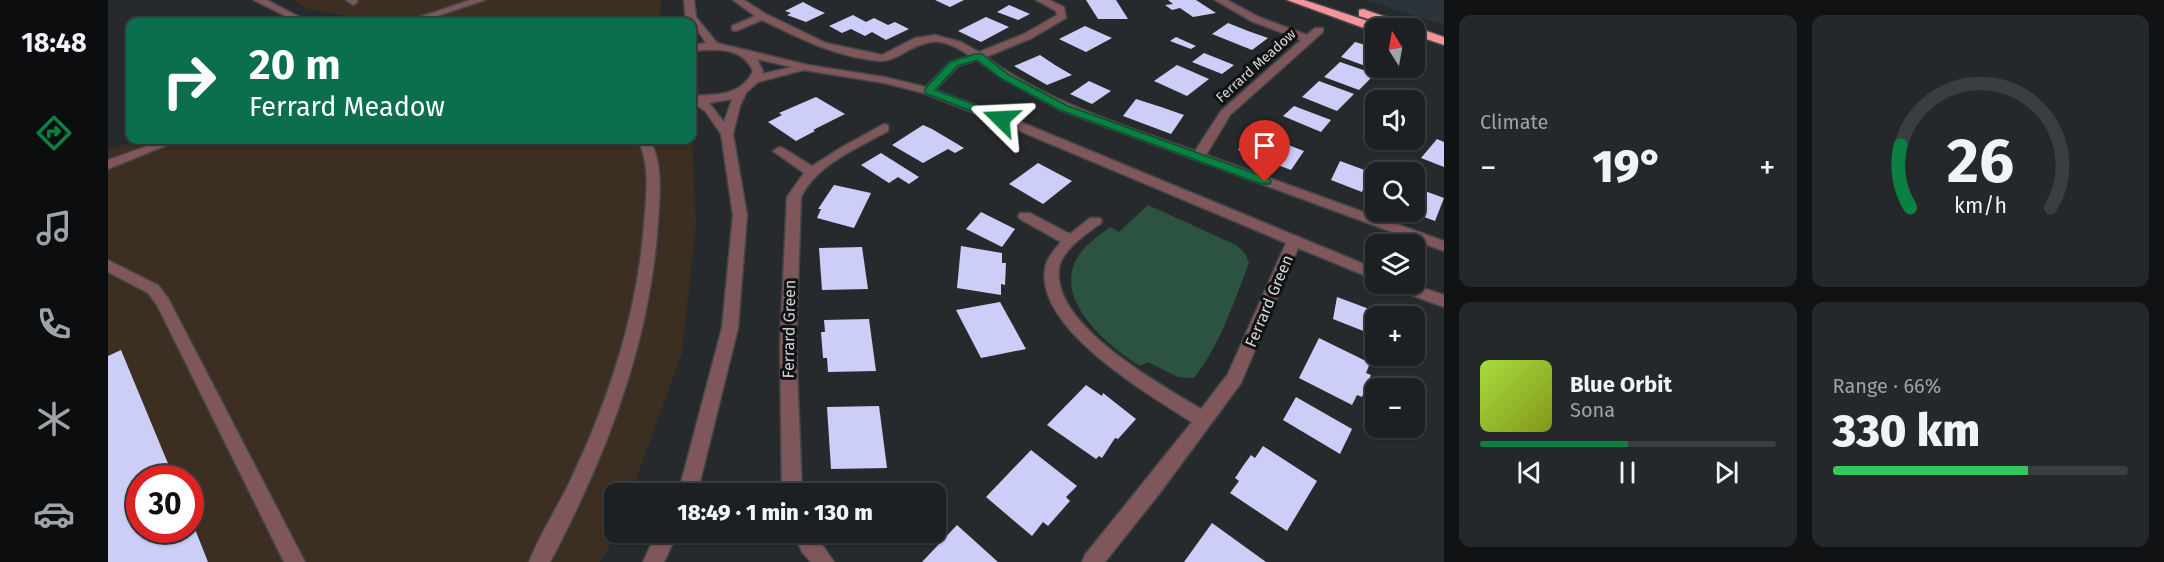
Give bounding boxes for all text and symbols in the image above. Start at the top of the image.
north arrow [1365,18,1425,78]
map controls [1365,18,1425,438]
street label: Ferrard Meadow [1213,26,1299,106]
text: 18:48 [21,27,87,59]
text: 20 m [249,40,341,90]
icon: right [150,42,228,120]
position arrow [969,87,1033,151]
button: sound [1365,90,1425,150]
text: Ferrard Meadow [249,91,445,123]
text: Climate [1480,110,1548,134]
icon: directions [33,112,75,154]
pin [1239,120,1290,182]
text: 26 [1947,124,2014,199]
icon: arrive [1248,129,1281,162]
text: 19° [1593,140,1663,194]
text: − [1480,148,1497,188]
text: + [1759,148,1775,188]
button: search [1365,162,1425,222]
text: km/h [1954,193,2007,219]
icon: music [33,207,75,249]
button: layers [1365,234,1425,294]
street label: Ferrard Green [1241,252,1297,350]
street label: Ferrard Green [779,280,799,378]
icon: phone [33,303,75,345]
button: + [1365,306,1425,366]
text: Blue Orbit [1570,371,1672,398]
text: Range · 66% [1833,374,1941,398]
button: − [1365,378,1425,438]
icon: climate [33,398,75,440]
text: Sona [1570,398,1615,422]
text: 330 km [1833,404,1980,458]
icon: previous [1513,456,1546,489]
icon: pause [1611,456,1644,489]
icon: next [1710,456,1743,489]
speed limit sign: 30 [126,465,204,543]
icon: car [33,493,75,535]
text: 18:49 · 1 min · 130 m [677,499,873,526]

